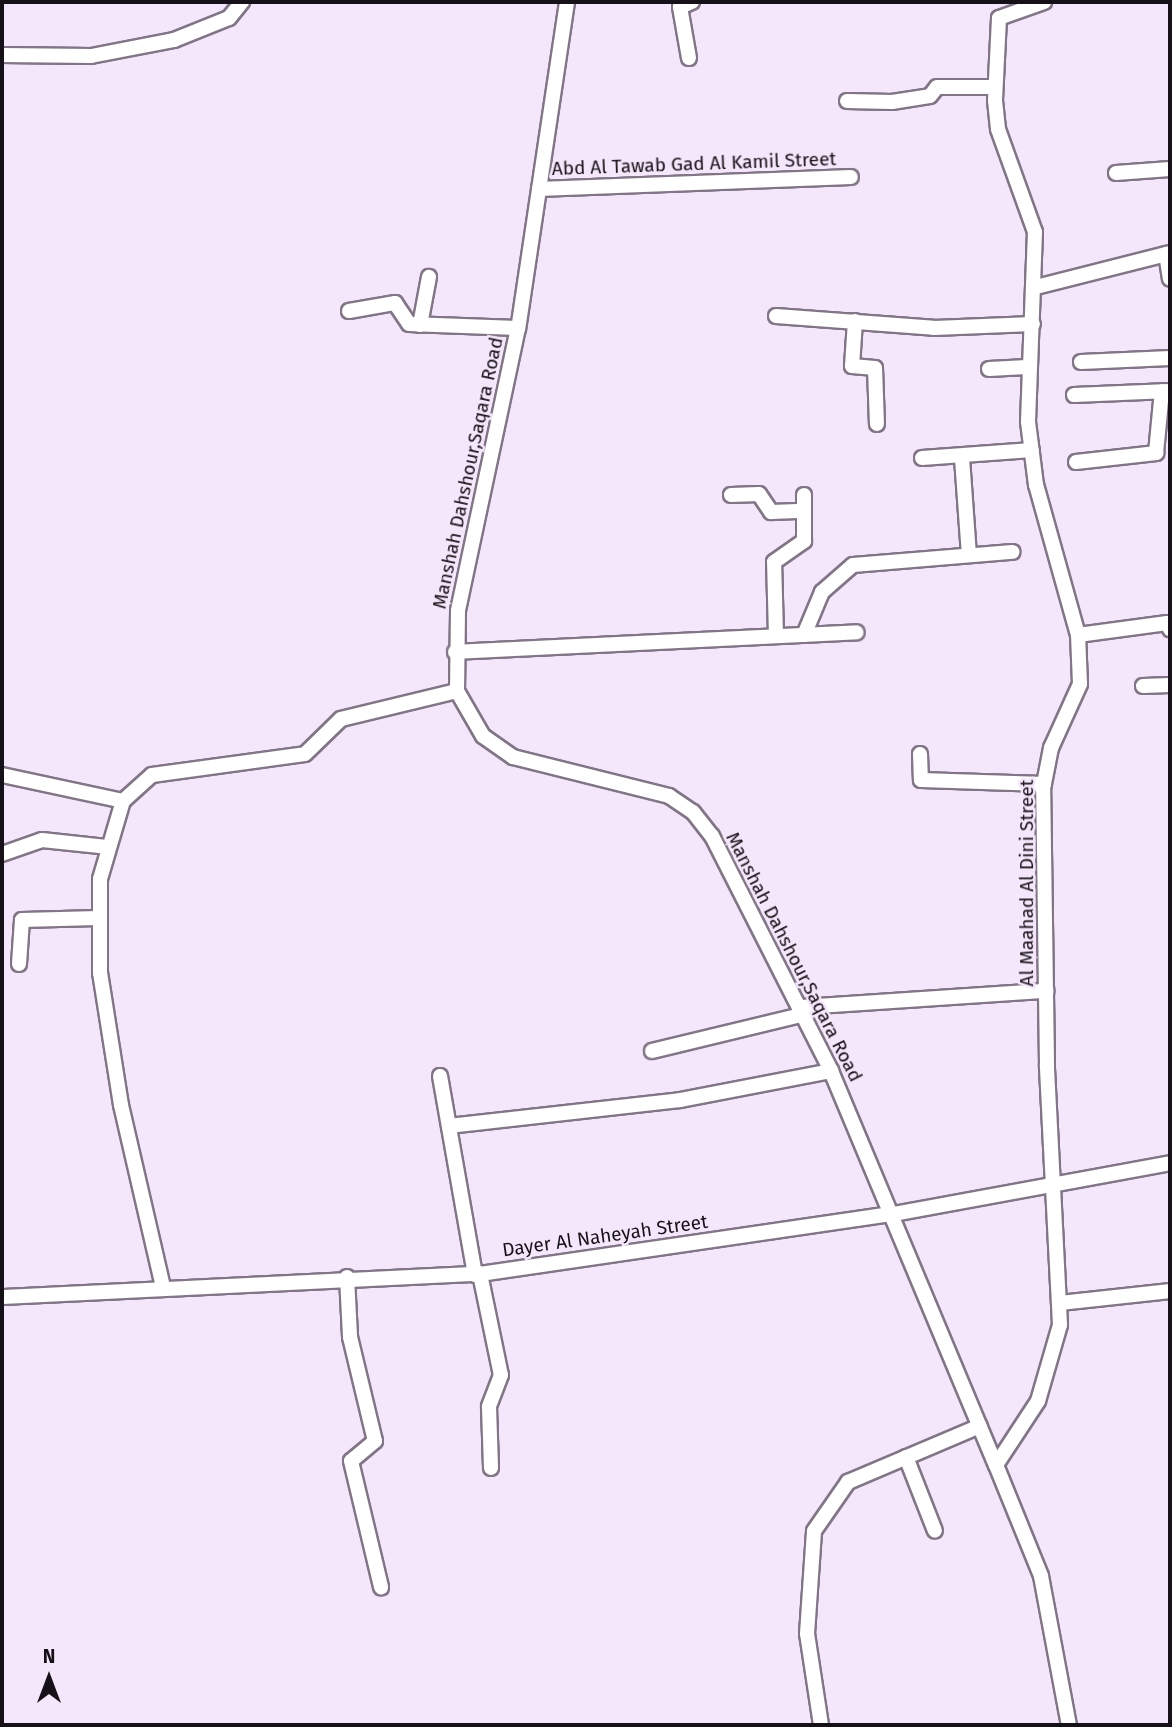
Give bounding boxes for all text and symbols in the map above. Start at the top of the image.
street label: Abd Al Tawab Gad Al Kamil Street [551,148,837,180]
street label: Manshah Dahshour,Saqara Road [428,335,508,611]
street label: Al Maahad Al Dini Street [1016,780,1038,986]
street label: Manshah Dahshour,Saqara Road [721,828,867,1086]
street label: Dayer Al Naheyah Street [501,1210,709,1262]
north arrow [14,1643,84,1713]
text: N [43,1645,55,1668]

